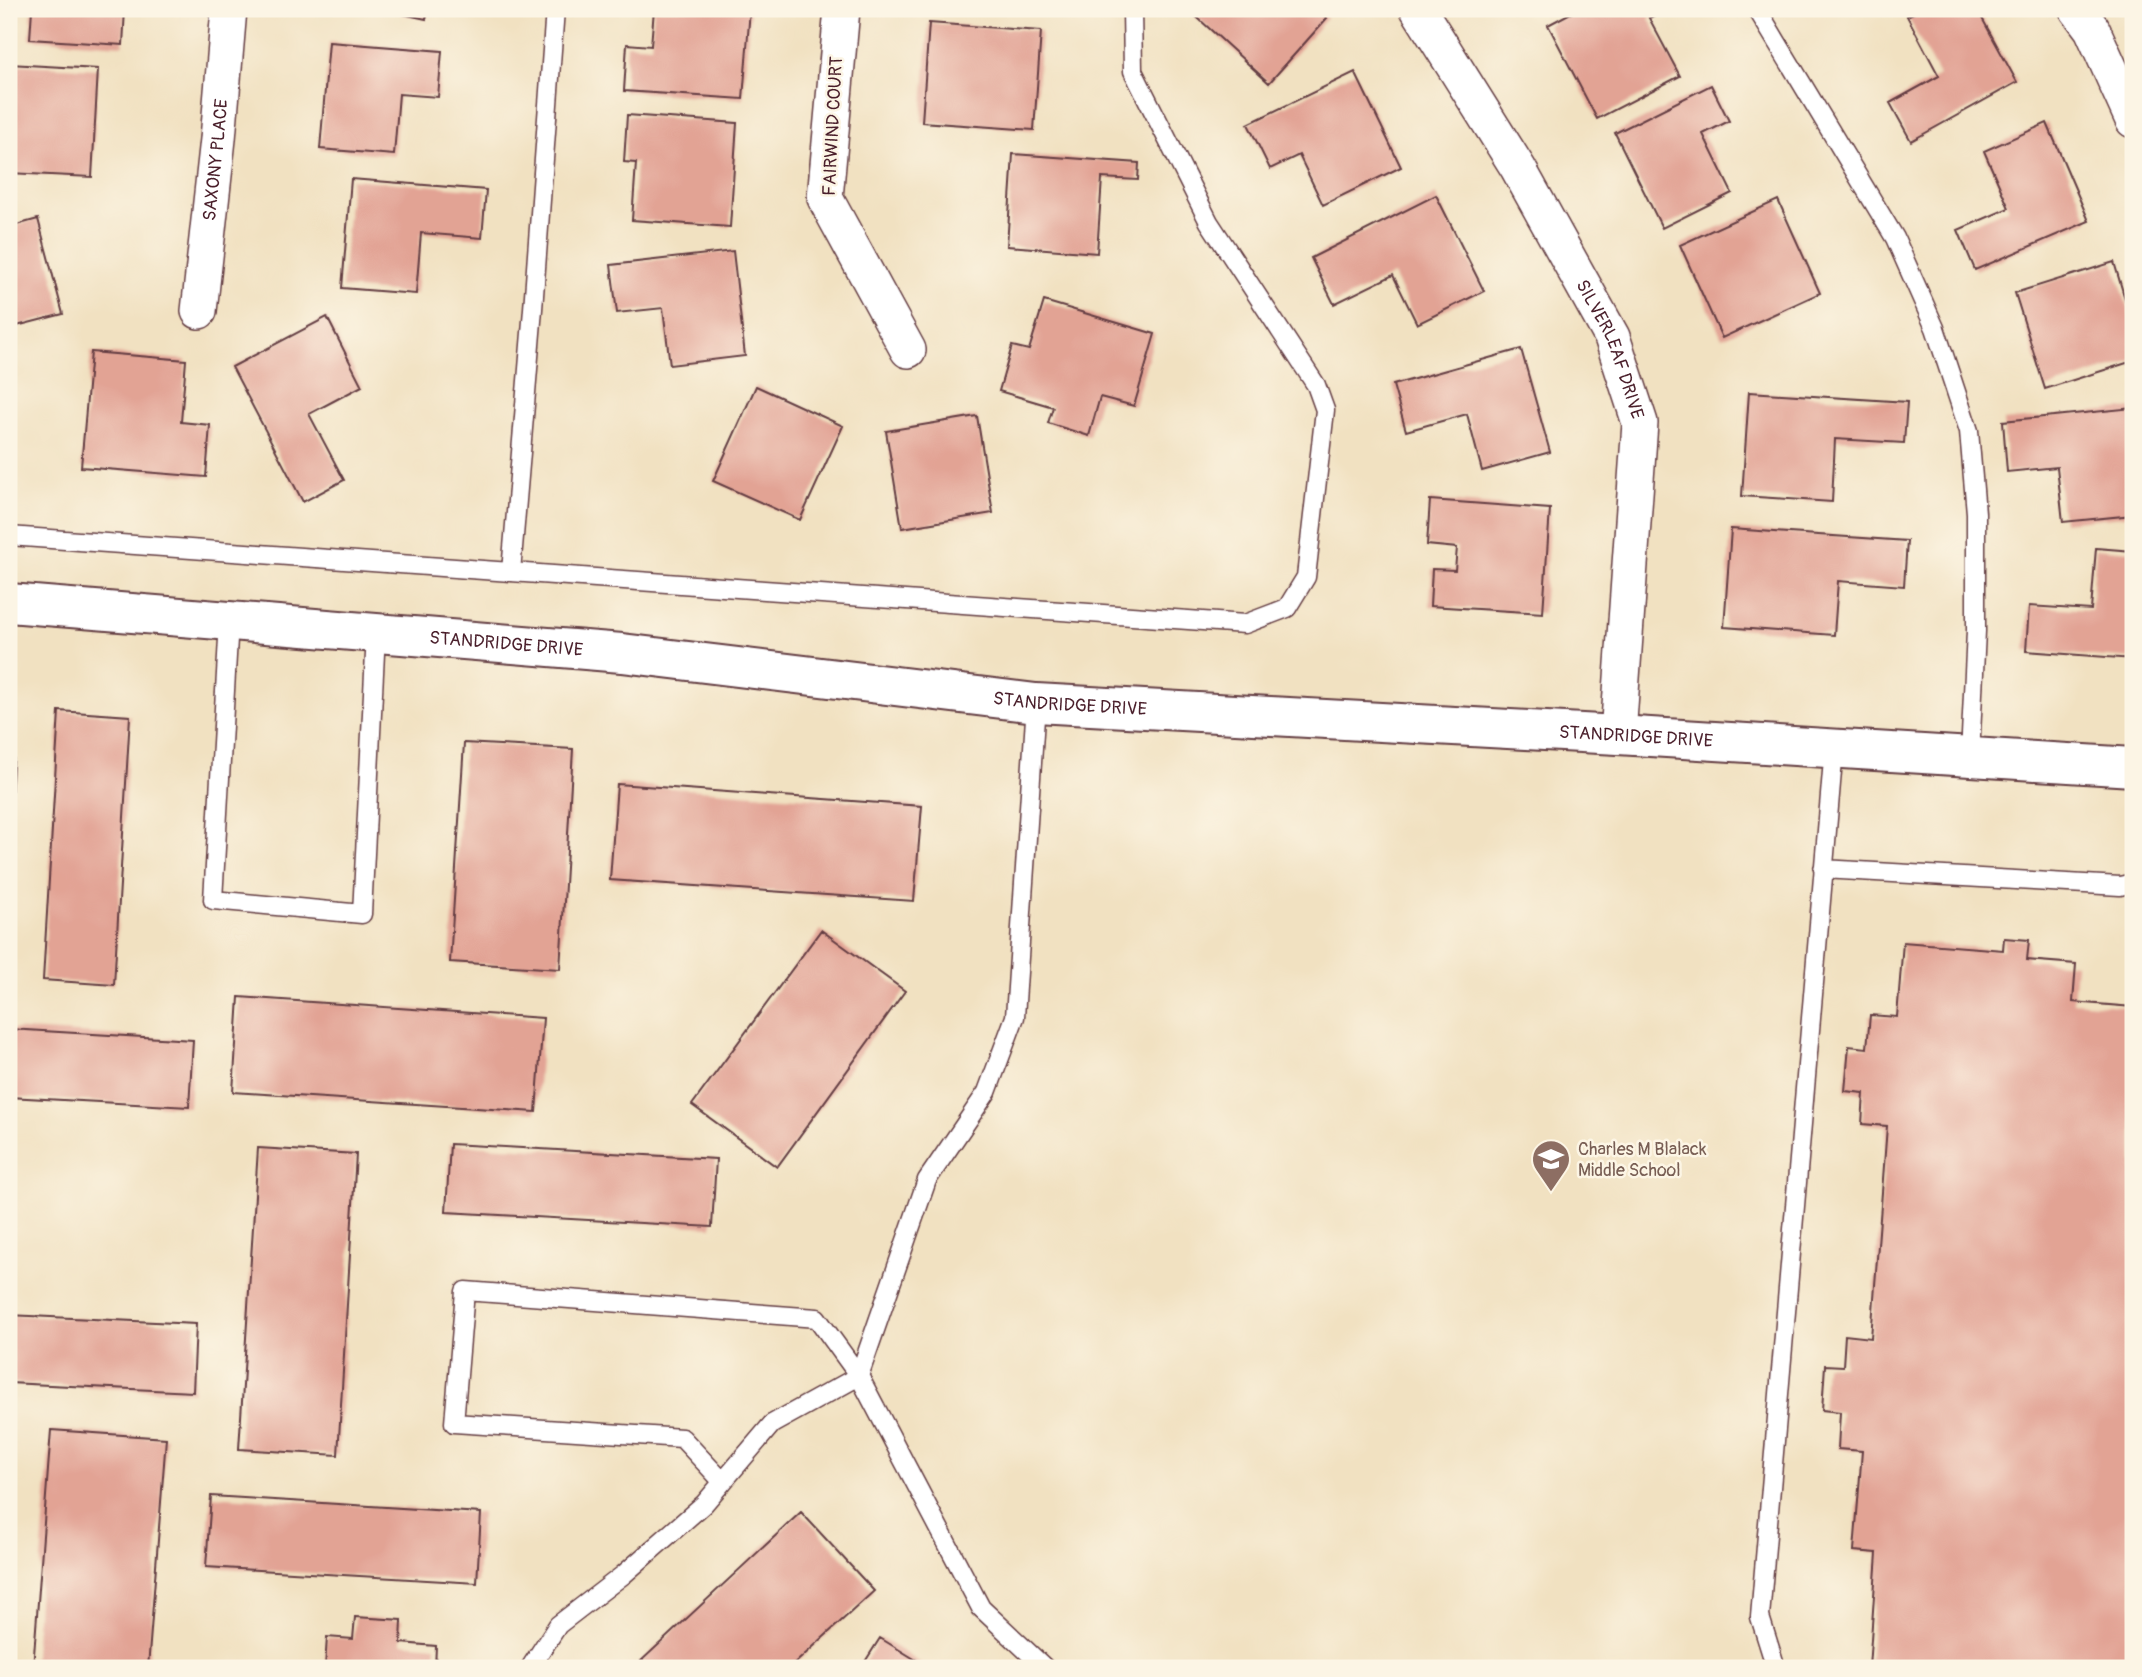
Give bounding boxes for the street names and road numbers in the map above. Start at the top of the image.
street label: FAIRWIND COURT [818,56,848,196]
street label: SAXONY PLACE [198,98,233,222]
street label: SILVERLEAF DRIVE [1571,276,1649,422]
street label: STANDRIDGE DRIVE [429,626,584,661]
street label: STANDRIDGE DRIVE [992,686,1147,721]
street label: STANDRIDGE DRIVE [1558,720,1714,752]

